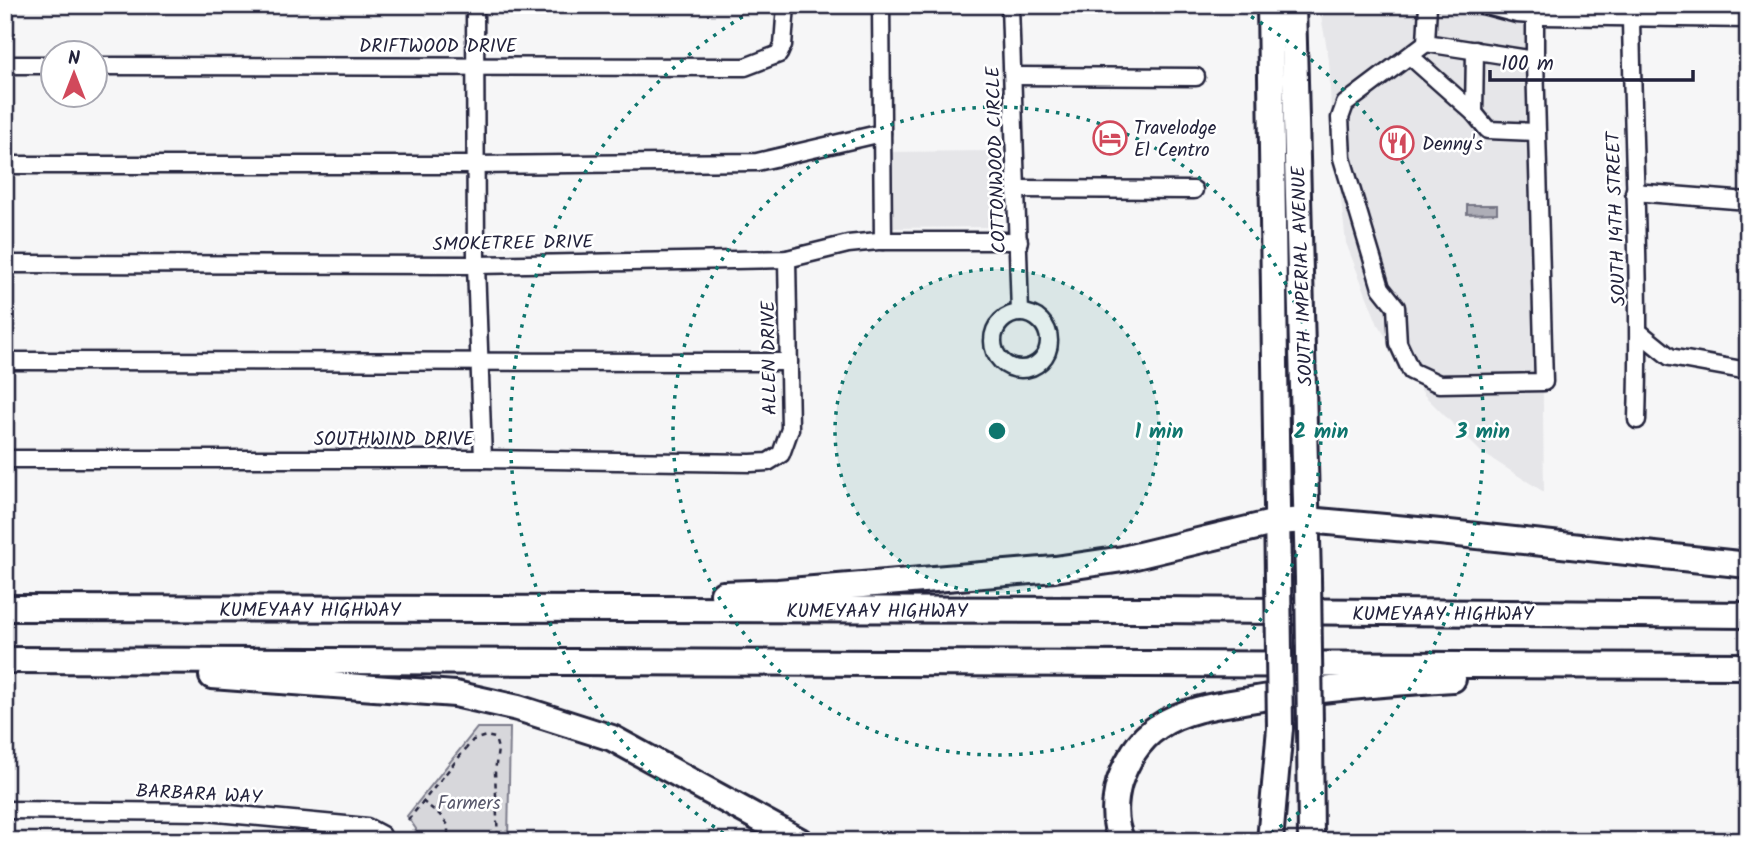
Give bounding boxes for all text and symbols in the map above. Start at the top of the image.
street label: DRIFTWOOD DRIVE [359,32,518,62]
north arrow [38,38,108,108]
scale bar [1490,38,1694,82]
text: N [68,44,80,74]
text: 100 m [1501,48,1554,81]
street label: COTTONWOOD CIRCLE [979,65,1015,254]
place label: Travelodge El Centro [1134,114,1217,166]
hotel icon: Travelodge El Centro [1091,119,1129,157]
restaurant icon: Denny's [1378,124,1416,162]
street label: SOUTH 14TH STREET [1599,129,1635,307]
place label: Denny's [1422,130,1483,160]
street label: SOUTH IMPERIAL AVENUE [1284,164,1322,387]
street label: SMOKETREE DRIVE [432,228,594,260]
street label: ALLEN DRIVE [754,300,786,415]
text: 1 min [1135,416,1183,449]
text: 2 min [1294,416,1348,449]
text: 3 min [1455,416,1510,449]
centre of rings [985,419,1009,443]
street label: SOUTHWIND DRIVE [314,425,475,455]
street label: KUMEYAAY HIGHWAY [219,596,402,626]
street label: KUMEYAAY HIGHWAY [786,597,969,627]
street label: KUMEYAAY HIGHWAY [1352,600,1535,630]
street label: BARBARA WAY [135,777,264,813]
park label: Farmers [437,789,501,819]

